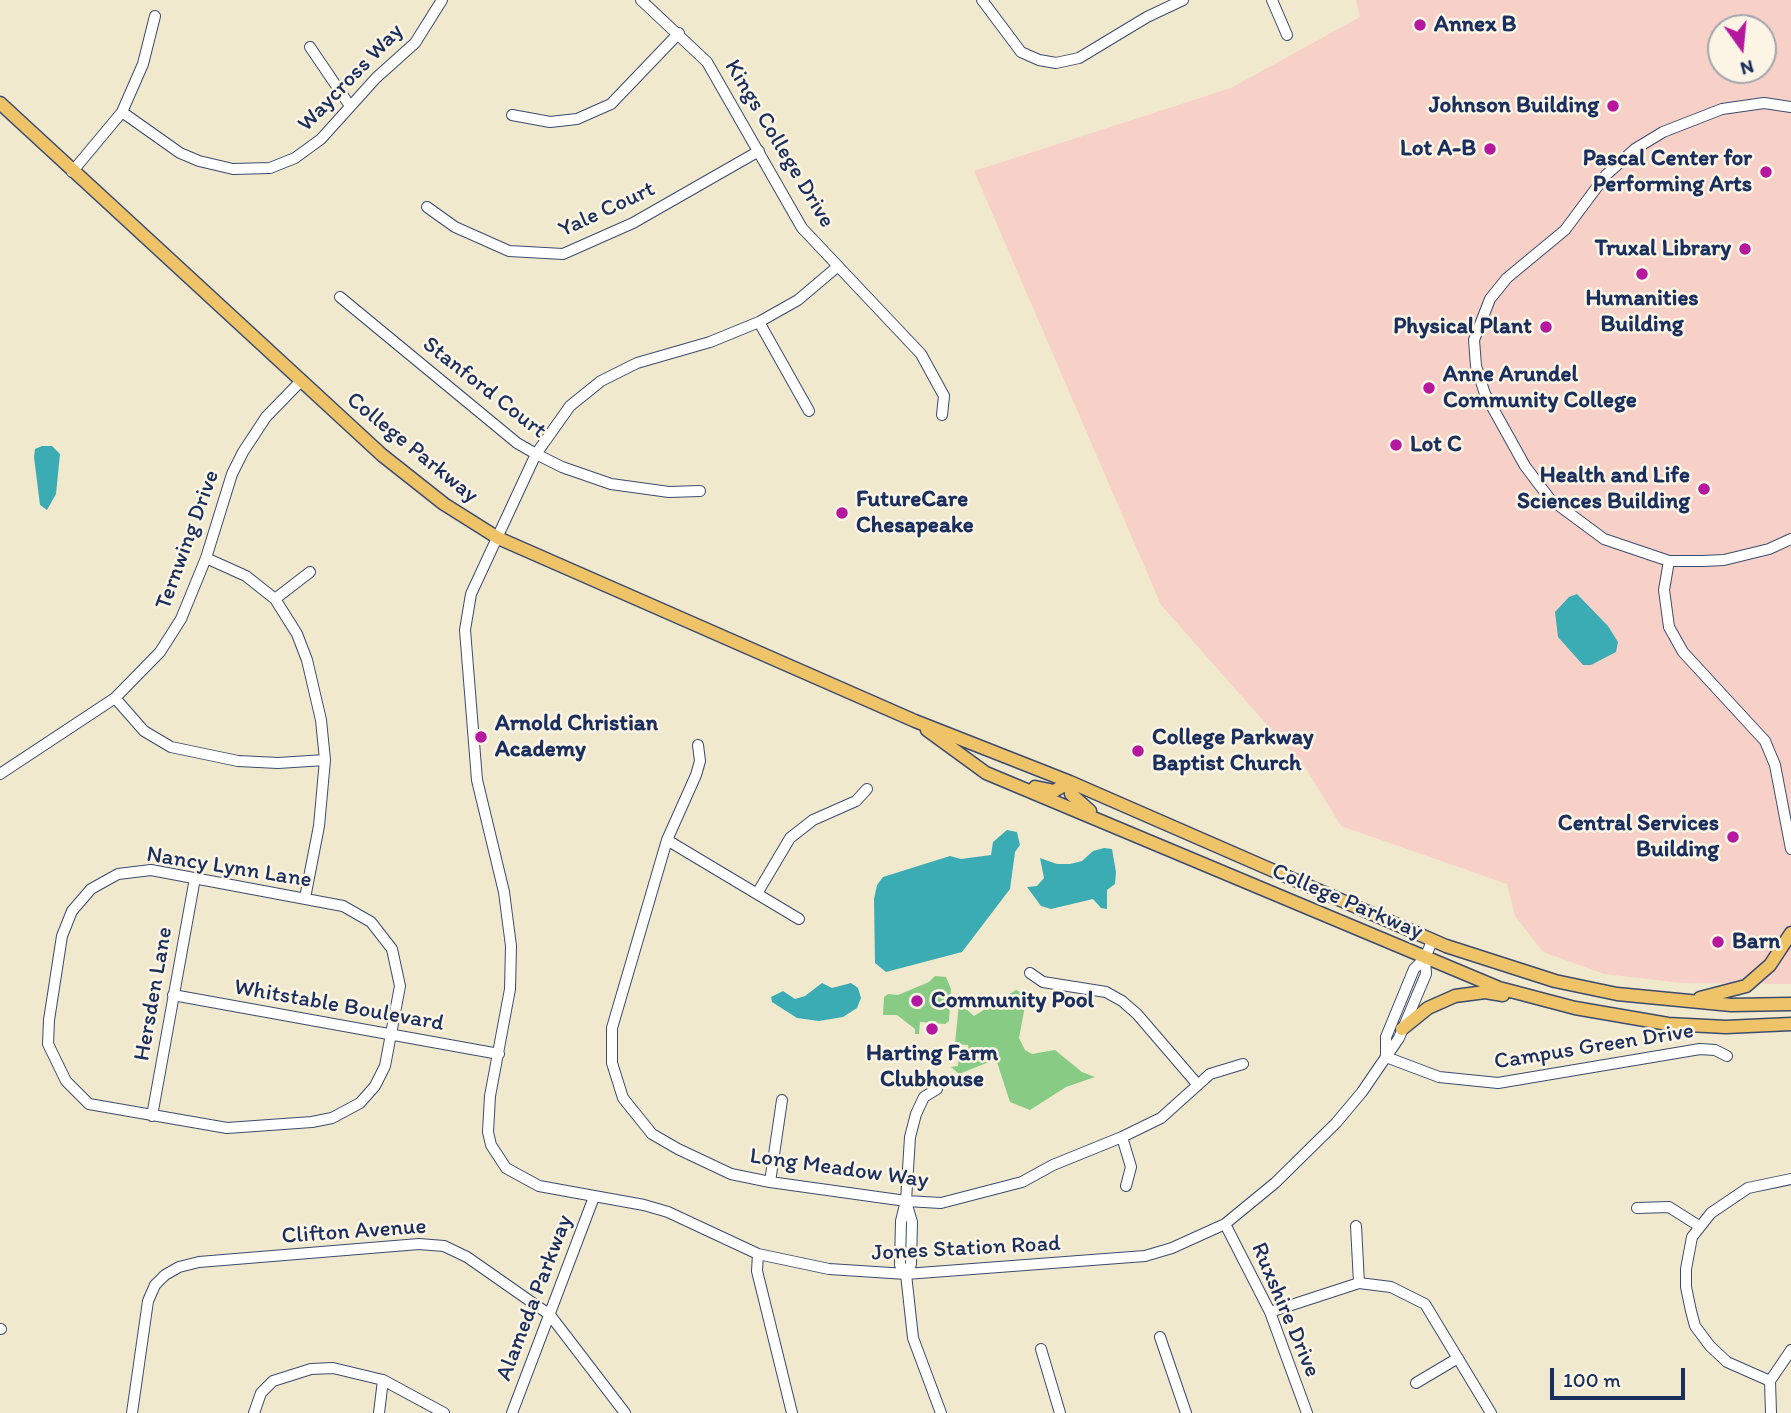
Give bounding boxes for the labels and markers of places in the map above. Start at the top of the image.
place label: Annex B [1434,11,1516,39]
marker: Annex B [1412,17,1428,33]
place label: Johnson Building [1429,92,1599,120]
marker: Johnson Building [1605,98,1621,114]
place label: Lot A-B [1400,135,1476,163]
marker: Lot A-B [1482,141,1498,157]
place label: Pascal Center for Performing Arts [1583,145,1752,199]
marker: Pascal Center for Performing Arts [1758,164,1774,180]
place label: Truxal Library [1595,235,1731,263]
marker: Truxal Library [1737,241,1753,257]
marker: Humanities Building [1634,266,1650,282]
place label: Humanities Building [1585,285,1699,339]
place label: Physical Plant [1393,313,1532,341]
marker: Physical Plant [1538,319,1554,335]
place label: Anne Arundel Community College [1443,361,1637,415]
marker: Anne Arundel Community College [1421,380,1437,396]
place label: Lot C [1410,431,1462,459]
marker: Lot C [1388,437,1404,453]
place label: Health and Life Sciences Building [1517,462,1690,516]
marker: Health and Life Sciences Building [1696,481,1712,497]
place label: FutureCare Chesapeake [856,486,974,540]
marker: FutureCare Chesapeake [834,505,850,521]
place label: Arnold Christian Academy [495,710,658,764]
place label: College Parkway Baptist Church [1152,724,1314,778]
marker: Arnold Christian Academy [473,729,489,745]
marker: College Parkway Baptist Church [1130,743,1146,759]
place label: Central Services Building [1558,810,1719,864]
marker: Central Services Building [1725,829,1741,845]
place label: Barn [1732,928,1780,956]
marker: Barn [1710,934,1726,950]
place label: Community Pool [931,987,1094,1015]
marker: Community Pool [909,993,925,1009]
marker: Harting Farm Clubhouse [924,1021,940,1037]
place label: Harting Farm Clubhouse [866,1040,998,1094]

